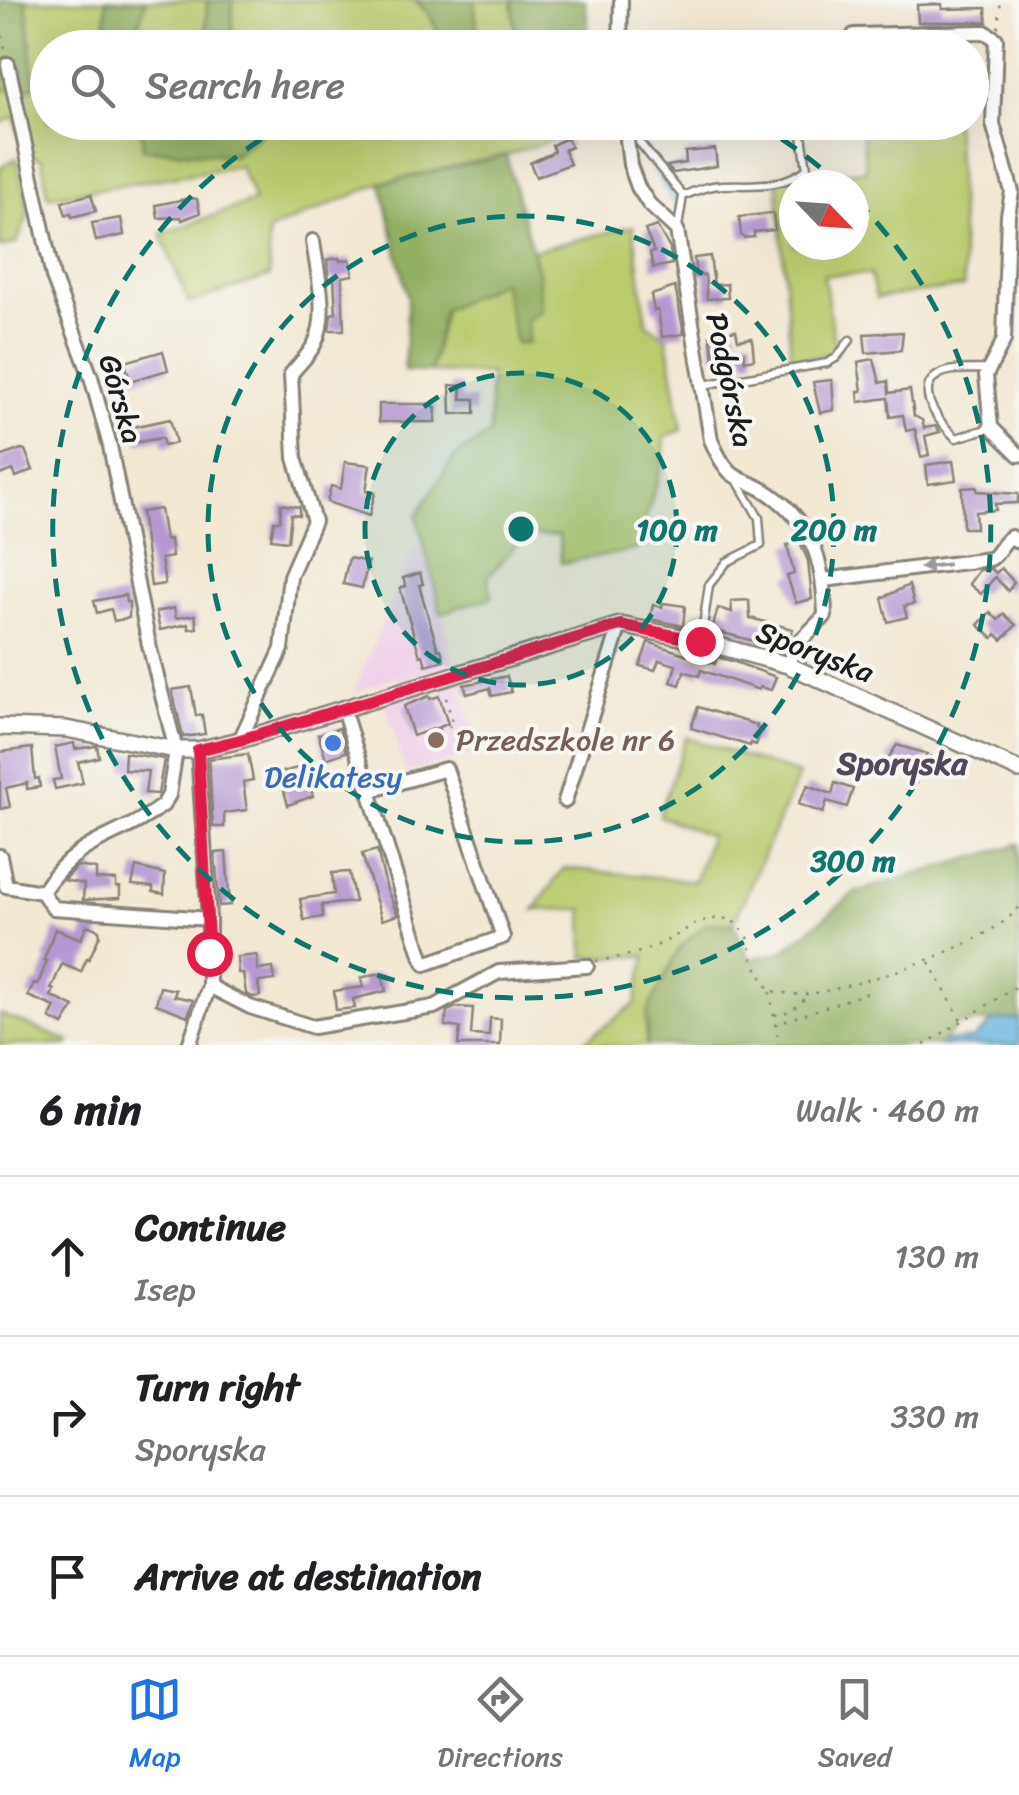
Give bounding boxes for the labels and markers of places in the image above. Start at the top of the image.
centre of rings [503,511,539,547]
place label: Przedszkole nr 6 [456,713,675,767]
marker: Przedszkole nr 6 [425,729,447,751]
marker: Delikatesy [322,732,344,754]
place label: Delikatesy [264,750,402,804]

